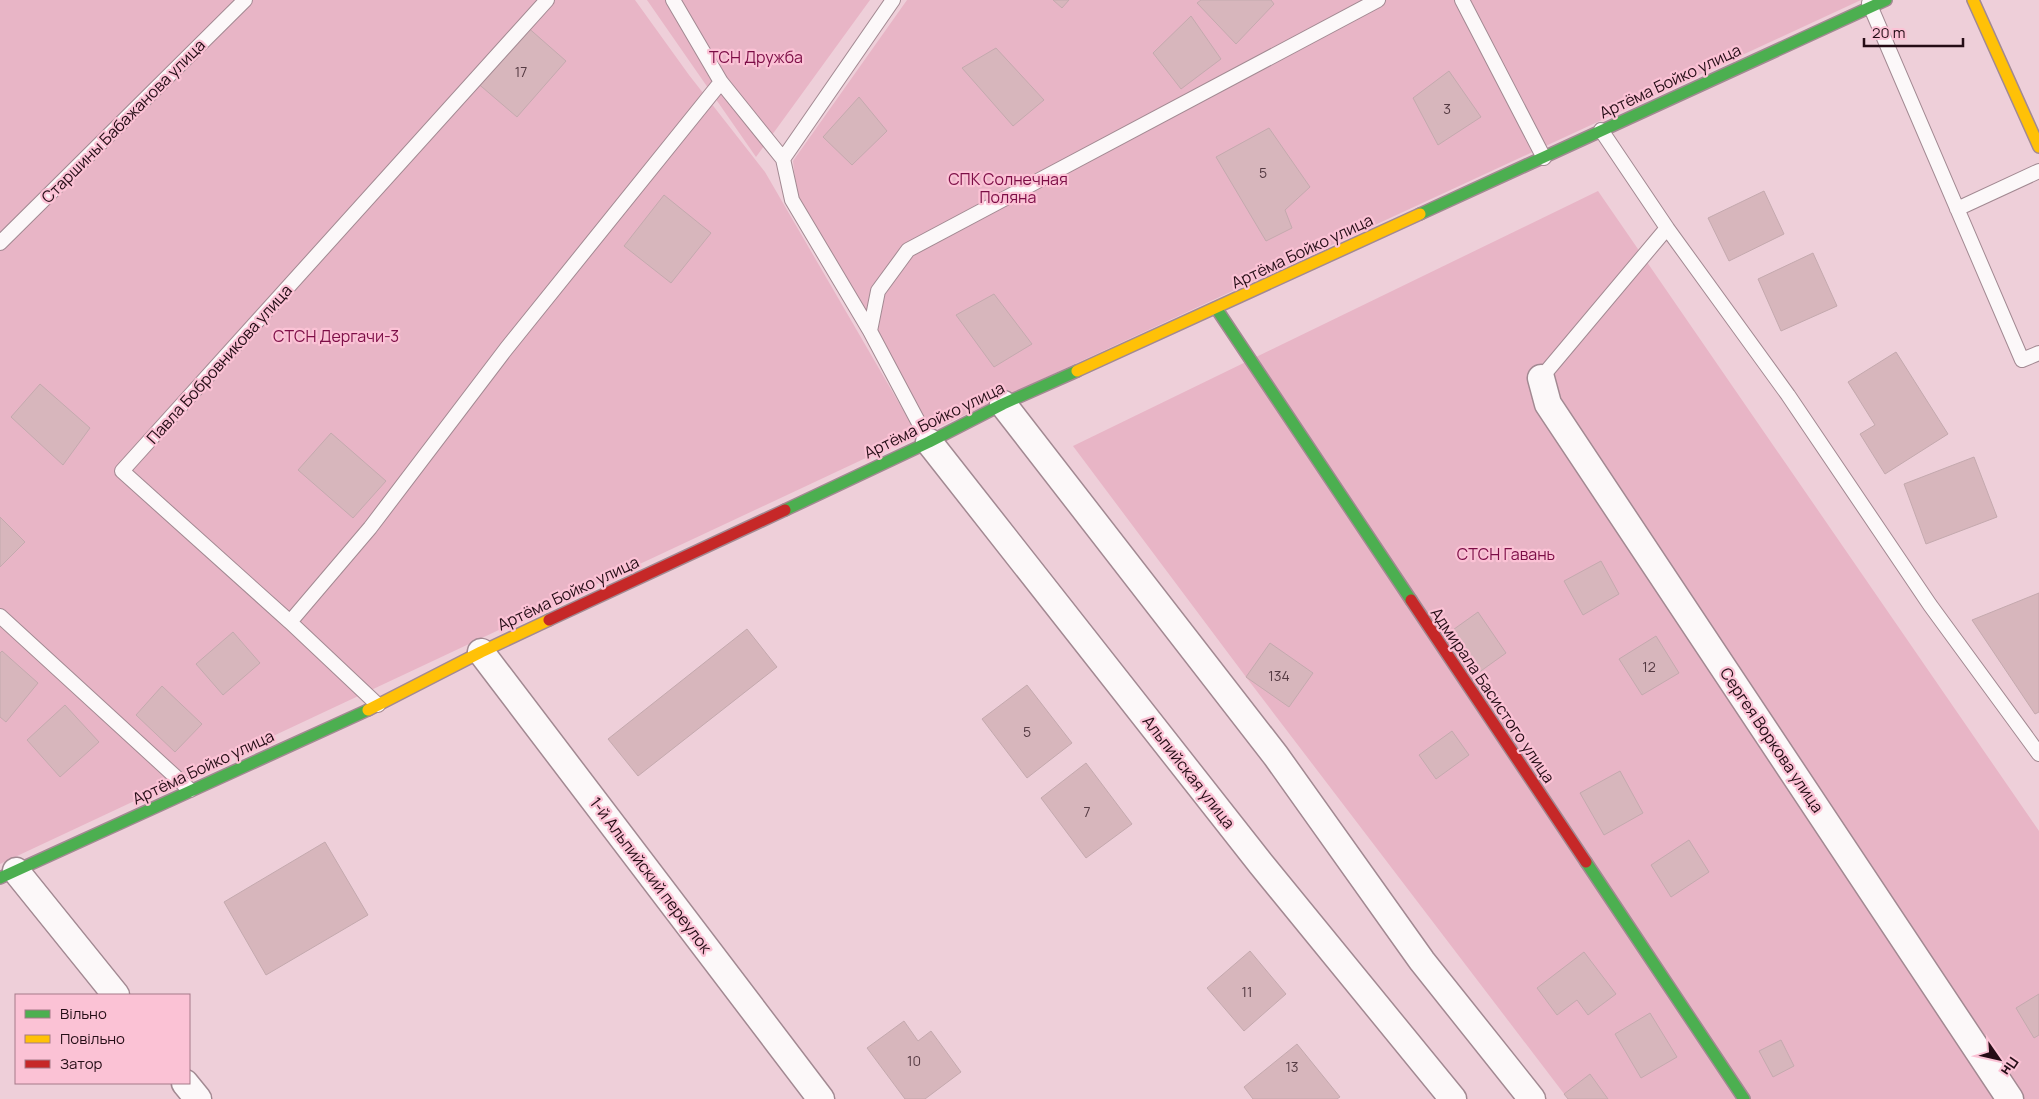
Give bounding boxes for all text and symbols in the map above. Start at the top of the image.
scale bar [1864,15,1963,47]
text: 20 m [1872,22,1905,43]
street label: Старшины Бабажанова улица [36,34,210,208]
street label: Артёма Бойко улица [1596,39,1744,123]
park label: ТСН Дружба [709,46,803,68]
house number: 17 [515,62,527,81]
house number: 3 [1443,99,1451,118]
house number: 5 [1259,163,1267,182]
park label: СПК Солнечная Поляна [948,168,1068,208]
street label: Артёма Бойко улица [1228,209,1376,293]
street label: Павла Бобровникова улица [141,280,297,448]
park label: СТСН Дергачи-3 [273,325,399,347]
street label: Артёма Бойко улица [860,376,1008,464]
park label: СТСН Гавань [1457,543,1555,565]
street label: Артёма Бойко улица [494,551,642,635]
street label: Адмирала Басистого улица [1426,603,1560,787]
house number: 12 [1642,657,1656,676]
street label: Сергея Воркова улица [1715,663,1829,817]
house number: 134 [1268,666,1290,685]
street label: Альпийская улица [1138,711,1240,833]
house number: 5 [1023,722,1031,741]
street label: Артёма Бойко улица [129,725,277,809]
street label: 1-й Альпийский переулок [585,792,718,958]
house number: 7 [1083,802,1091,821]
house number: 11 [1242,982,1252,1001]
legend [15,994,190,1084]
text: Вільно [60,1003,107,1024]
text: Повільно [60,1028,125,1049]
north arrow [1974,1034,2024,1084]
house number: 10 [907,1051,921,1070]
text: Затор [60,1053,103,1074]
text: Пн [1997,1053,2023,1080]
house number: 13 [1285,1057,1299,1076]

